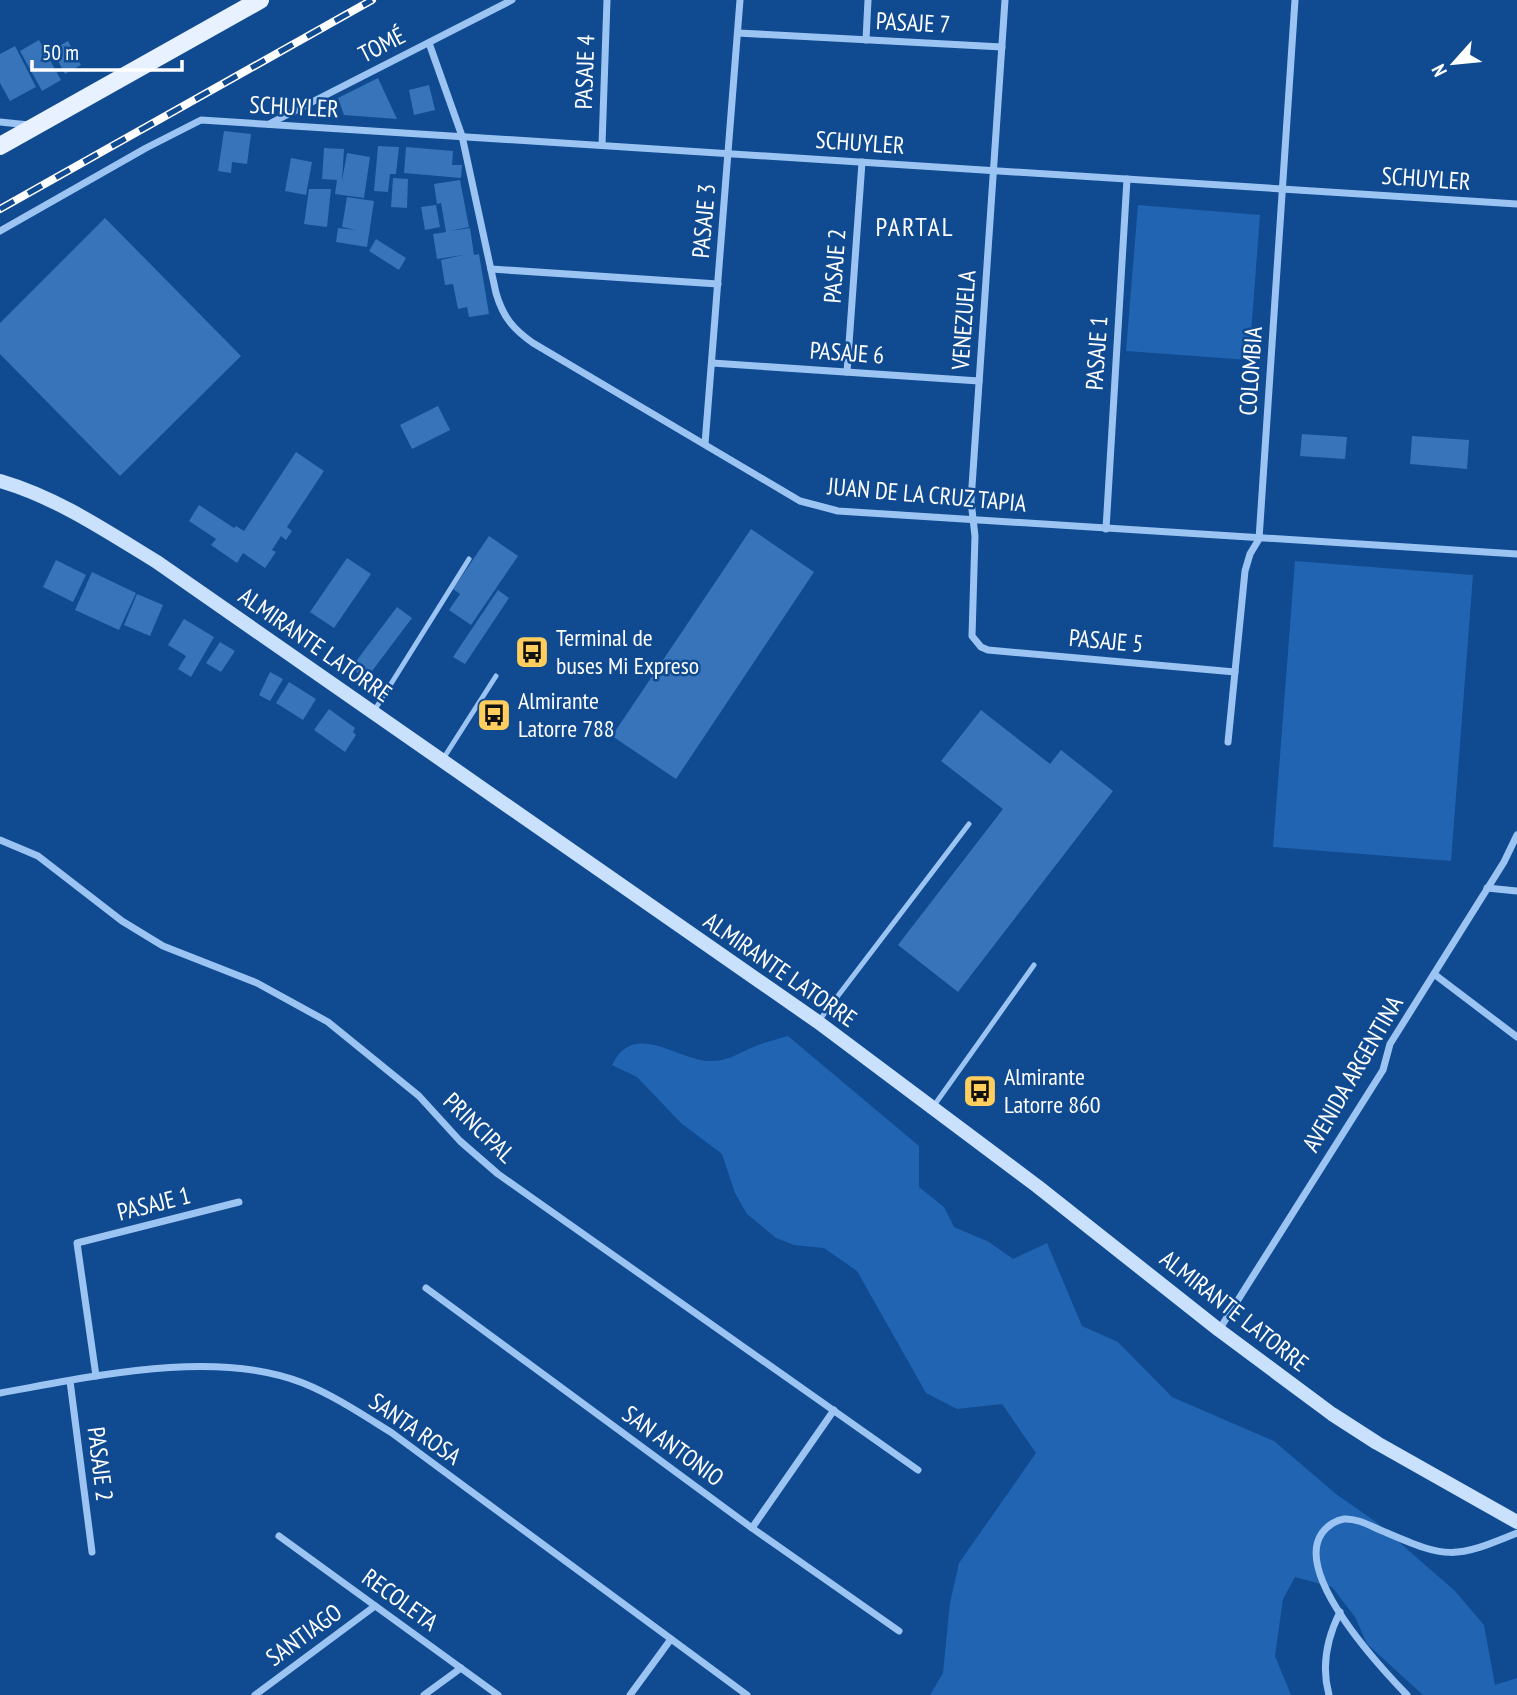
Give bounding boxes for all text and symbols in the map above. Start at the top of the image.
street label: PASAJE 7 [875,5,951,40]
street label: TOMÉ [353,20,410,69]
scale bar [32,28,182,72]
north arrow [1419,28,1489,98]
street label: PASAJE 4 [568,34,601,110]
text: 50 m [42,39,79,66]
text: N [1426,61,1452,81]
street label: SCHUYLER [249,89,339,124]
street label: SCHUYLER [814,124,906,161]
street label: SCHUYLER [1380,160,1472,197]
street label: PASAJE 3 [685,182,722,259]
district label: PARTAL [875,210,955,243]
street label: PASAJE 2 [816,228,853,304]
street label: VENEZUELA [945,269,982,372]
street label: PASAJE 1 [1078,315,1115,391]
street label: COLOMBIA [1232,325,1269,416]
street label: PASAJE 6 [809,334,885,371]
street label: JUAN DE LA CRUZ TAPIA [825,470,1028,519]
street label: ALMIRANTE LATORRE [233,580,398,709]
place label: Terminal de buses Mi Expreso [556,622,699,681]
street label: PASAJE 5 [1068,622,1145,659]
bus stop icon: Terminal de buses Mi Expreso [513,633,551,671]
place label: Almirante Latorre 788 [518,685,615,744]
bus stop icon: Almirante Latorre 788 [475,696,513,734]
street label: ALMIRANTE LATORRE [698,905,863,1034]
street label: AVENIDA ARGENTINA [1295,990,1410,1157]
place label: Almirante Latorre 860 [1004,1061,1101,1120]
bus stop icon: Almirante Latorre 860 [961,1072,999,1110]
street label: PRINCIPAL [437,1086,522,1169]
street label: PASAJE 1 [114,1179,194,1228]
street label: ALMIRANTE LATORRE [1154,1243,1315,1378]
street label: SANTA ROSA [363,1386,468,1472]
street label: SAN ANTONIO [616,1398,730,1493]
street label: PASAJE 2 [81,1425,120,1503]
street label: RECOLETA [356,1562,445,1638]
street label: SANTIAGO [260,1597,348,1673]

